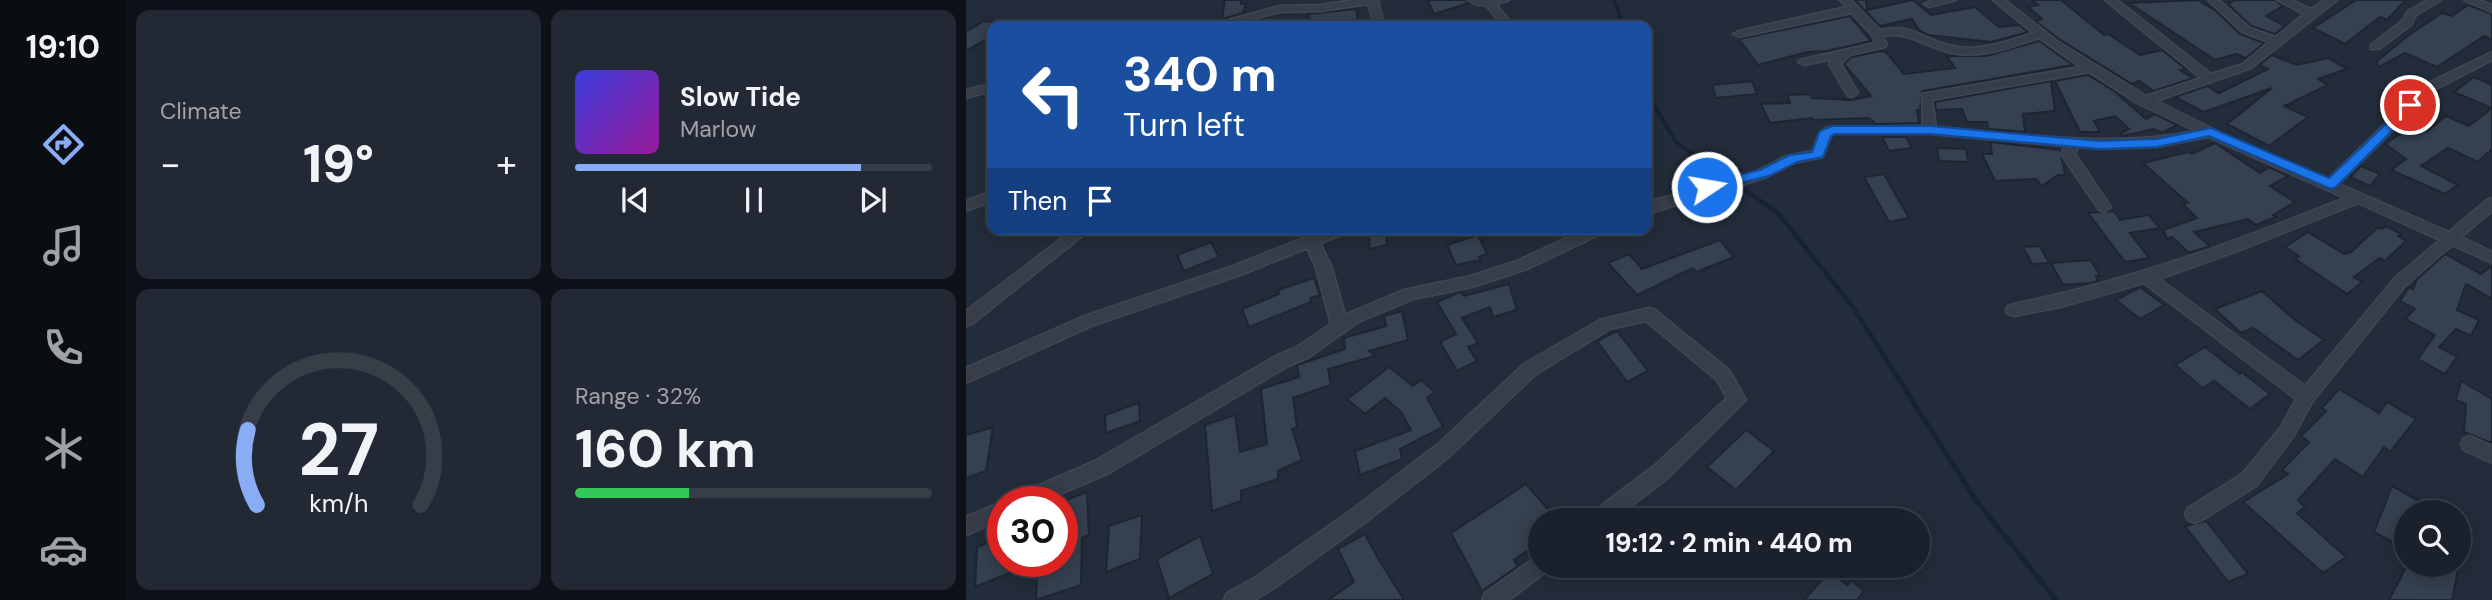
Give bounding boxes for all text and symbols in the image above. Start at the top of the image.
text: 19:10 [26,26,100,68]
text: 340 m [1123,42,1277,106]
icon: left [1008,49,1099,140]
pin [2380,75,2440,135]
text: Slow Tide [680,80,801,114]
icon: arrive [2391,86,2429,124]
text: Climate [160,96,242,126]
text: Turn left [1123,104,1245,146]
text: Marlow [680,114,756,144]
icon: directions [39,120,88,169]
text: 19° [303,130,374,198]
text: − [160,139,181,189]
text: + [496,139,517,189]
position arrow [1670,150,1744,224]
icon: previous [616,181,654,219]
icon: pause [735,181,773,219]
icon: next [854,181,892,219]
icon: arrive [1081,182,1119,220]
text: Then [1008,184,1067,218]
icon: music [39,221,88,270]
icon: phone [39,323,88,372]
text: Range · 32% [575,381,701,411]
text: 27 [298,404,379,499]
text: 160 km [575,415,756,483]
icon: climate [39,424,88,473]
speed limit sign: 30 [987,486,1078,577]
text: km/h [309,487,368,520]
map controls [2394,500,2471,577]
button: search [2394,500,2471,577]
icon: car [39,525,88,574]
text: 19:12 · 2 min · 440 m [1605,526,1853,560]

